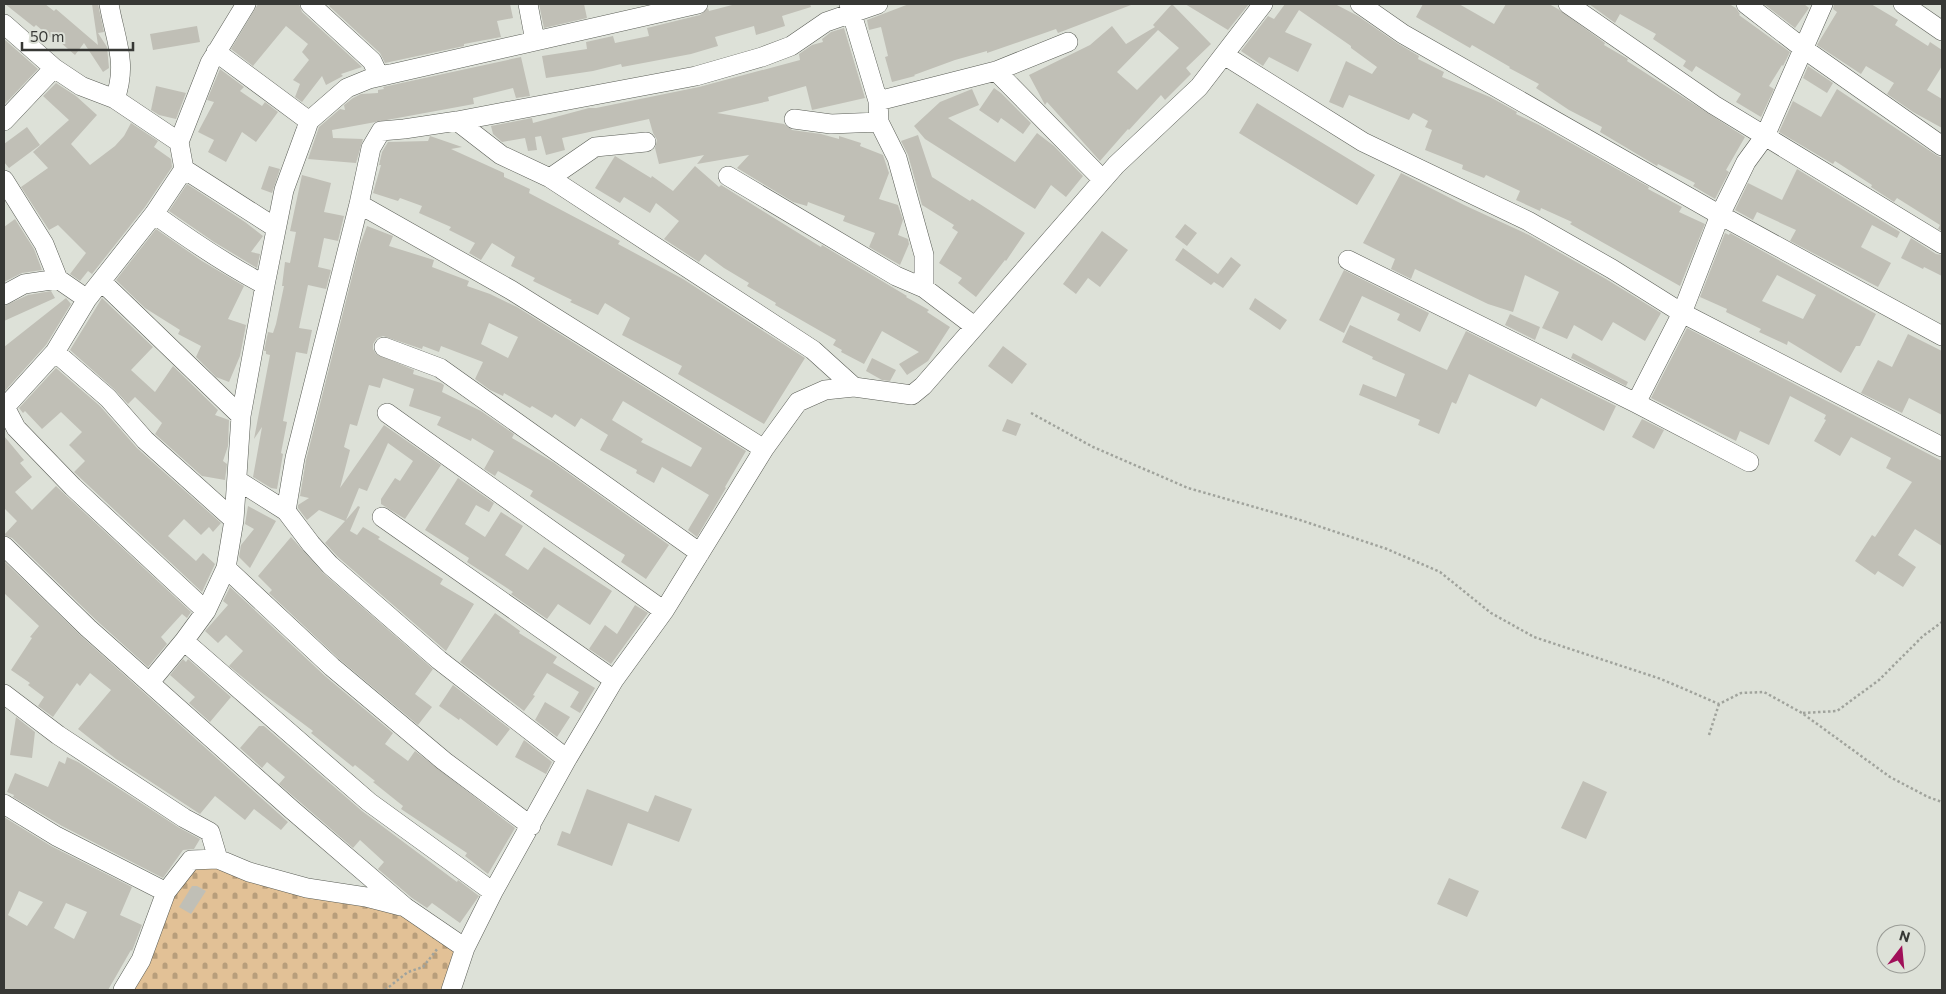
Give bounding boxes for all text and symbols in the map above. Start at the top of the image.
scale bar [22,20,134,52]
text: 50 m [30,27,64,45]
north arrow [1876,924,1926,974]
text: N [1897,926,1912,946]

